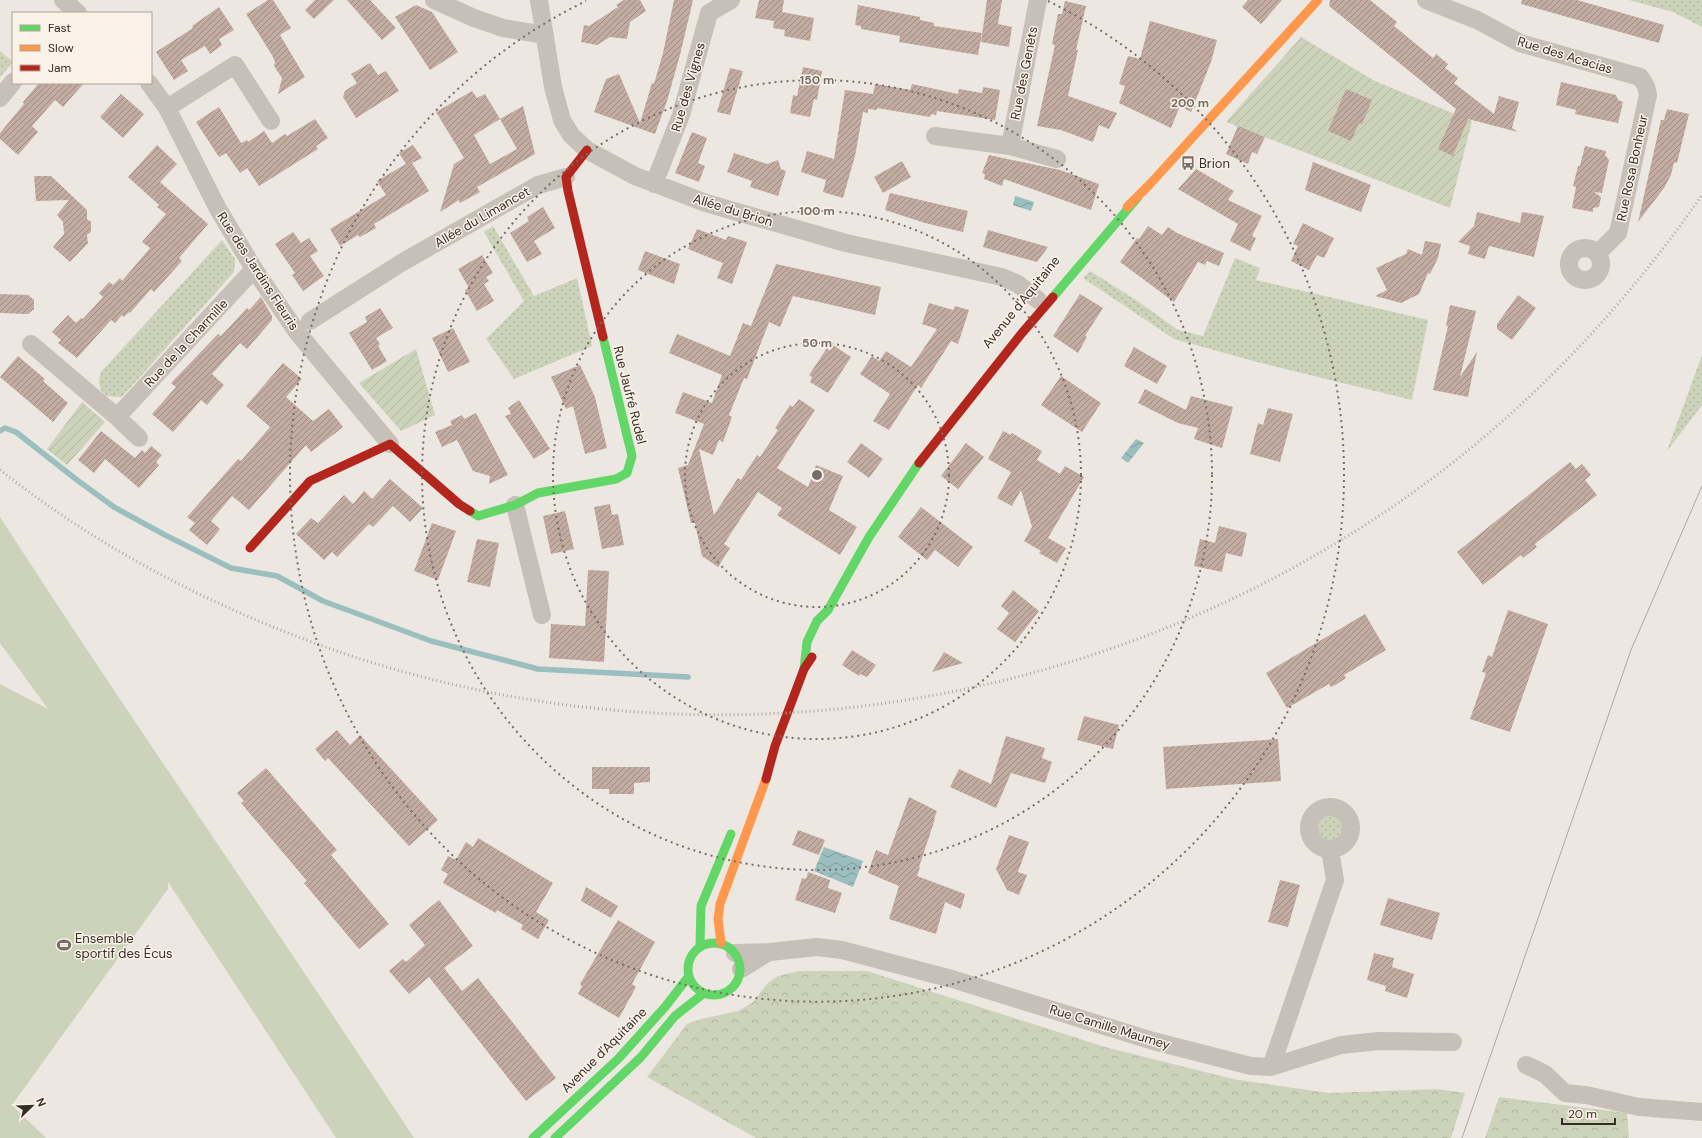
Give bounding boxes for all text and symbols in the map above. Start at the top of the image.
legend [12,12,152,84]
text: Fast [48,20,71,36]
street label: Rue des Genêts [1007,25,1041,121]
street label: Rue des Acacias [1515,32,1615,78]
text: Slow [48,40,74,56]
street label: Rue des Vignes [667,40,709,134]
text: Jam [48,60,71,76]
text: 150 m [800,72,834,88]
text: 200 m [1171,95,1209,111]
street label: Rue Rosa Bonheur [1612,113,1652,223]
bus stop icon: Brion [1180,155,1196,171]
place label: Brion [1199,155,1230,172]
street label: Allée du Limancet [431,183,533,251]
street label: Allée du Brion [691,190,775,230]
text: 100 m [799,203,835,219]
street label: Rue des Jardins Fleuris [213,209,303,333]
street label: Avenue d'Aquitaine [978,252,1064,352]
street label: Rue de la Charmille [141,295,231,391]
text: 50 m [802,335,832,351]
street label: Rue Jaufré Rudel [610,344,650,446]
centre of rings [810,468,824,482]
place label: Ensemble sportif des Écus [75,930,173,962]
sports icon: Ensemble sportif des Écus [56,937,72,953]
street label: Rue Camille Maumey [1048,1001,1172,1053]
street label: Avenue d'Aquitaine [558,1004,650,1096]
north arrow [12,1086,52,1126]
text: N [33,1096,49,1109]
scale bar [1562,1100,1615,1126]
text: 20 m [1568,1106,1597,1122]

